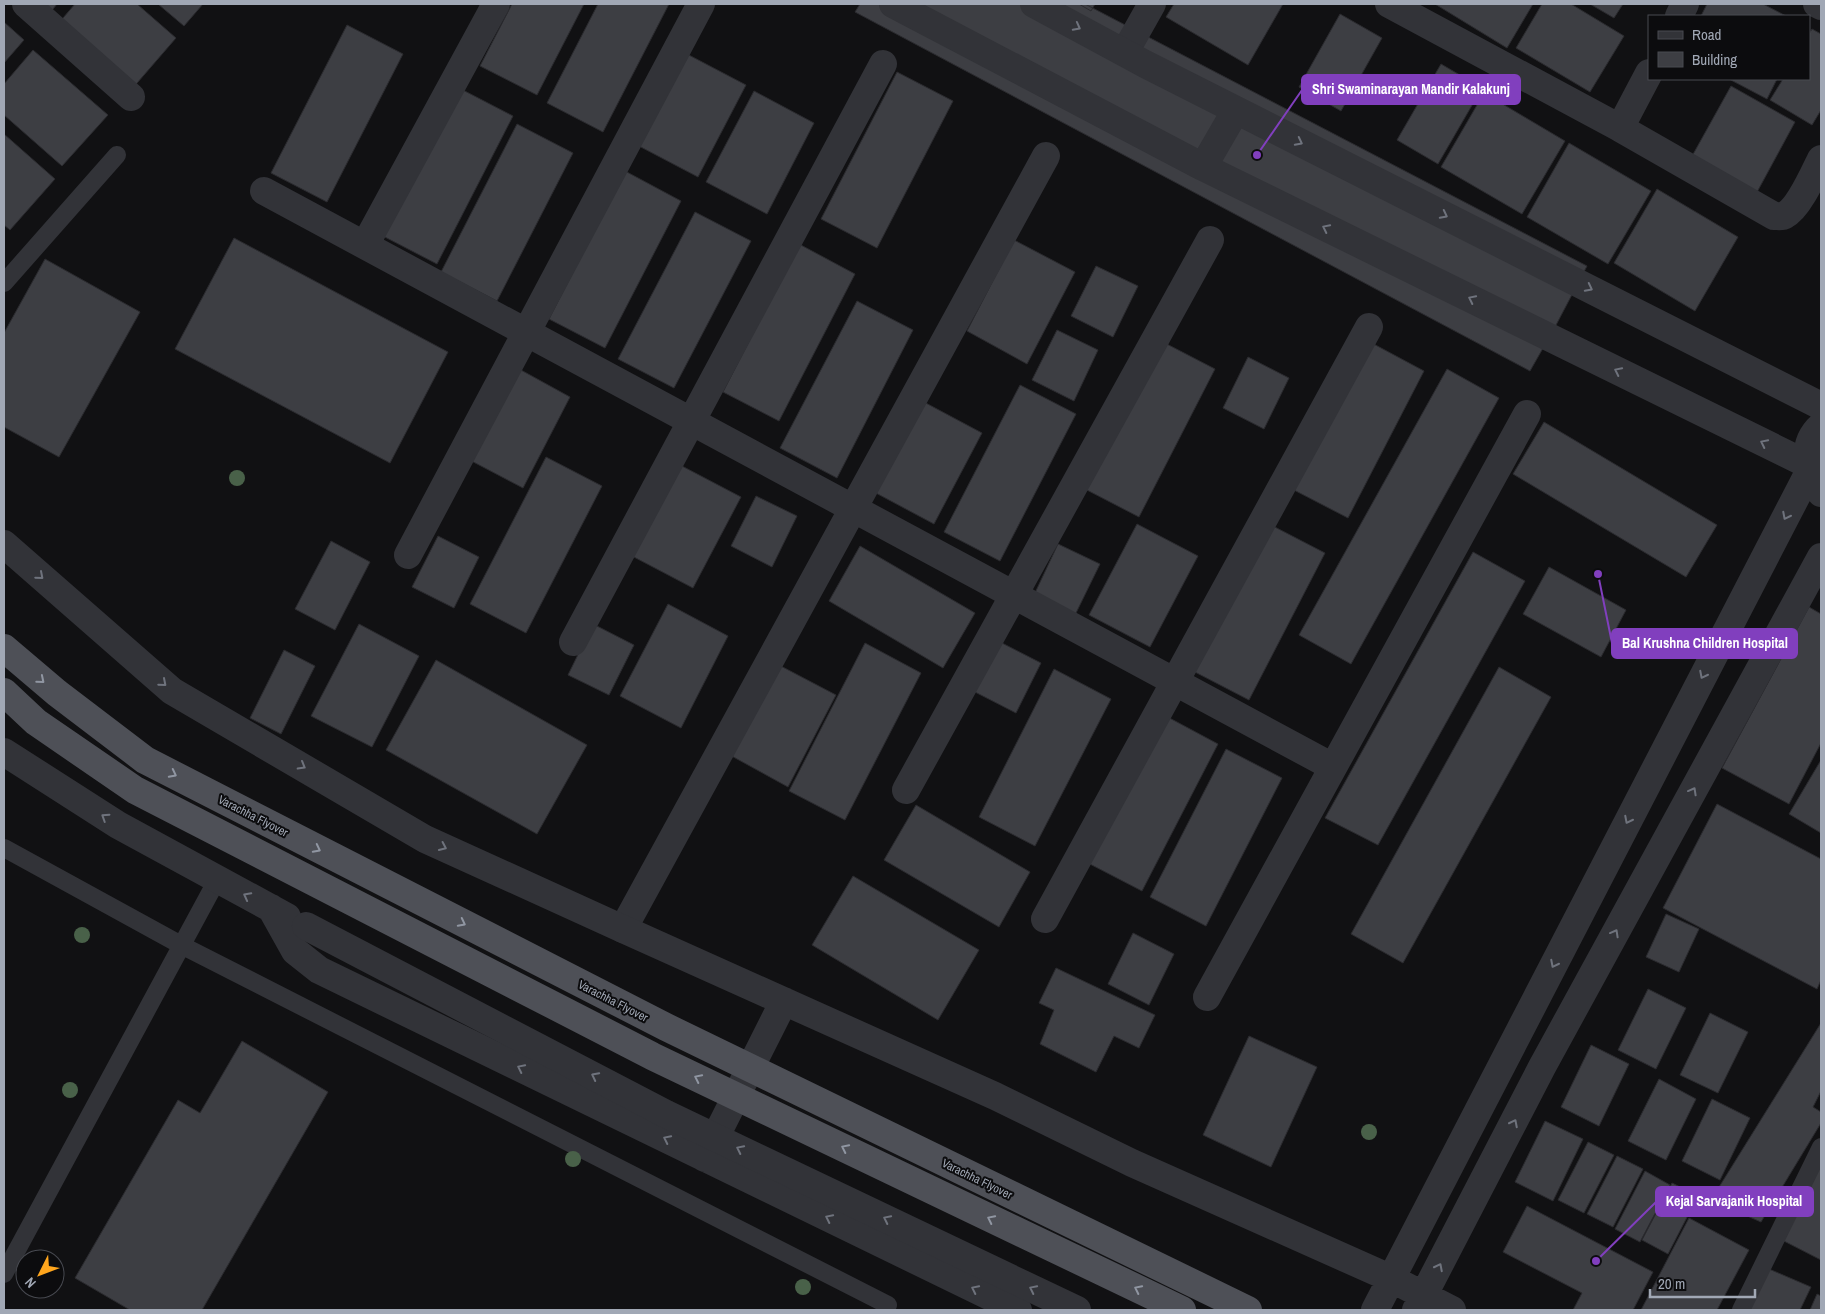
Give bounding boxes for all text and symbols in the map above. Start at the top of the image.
legend [1648,15,1810,80]
one-way arrow [1071,21,1080,31]
text: Road [1692,24,1721,45]
text: Building [1692,49,1737,70]
callout: Shri Swaminarayan Mandir Kalakunj [1302,75,1520,104]
text: Shri Swaminarayan Mandir Kalakunj [1312,80,1510,98]
one-way arrow [1293,136,1302,146]
one-way arrow [1438,209,1447,219]
one-way arrow [1322,223,1331,234]
one-way arrow [1583,282,1592,292]
one-way arrow [1468,295,1477,305]
one-way arrow [1614,367,1623,377]
one-way arrow [1760,439,1769,449]
one-way arrow [1782,510,1792,519]
one-way arrow [35,570,44,579]
callout: Bal Krushna Children Hospital [1612,629,1797,658]
text: Bal Krushna Children Hospital [1622,634,1788,652]
one-way arrow [1699,670,1709,679]
one-way arrow [35,674,44,683]
one-way arrow [157,677,166,686]
one-way arrow [296,760,305,770]
one-way arrow [168,768,177,778]
one-way arrow [1687,787,1697,796]
street label: Varachha Flyover [215,792,291,841]
one-way arrow [102,813,111,823]
one-way arrow [1624,814,1634,823]
one-way arrow [438,840,447,851]
one-way arrow [312,843,321,853]
one-way arrow [243,892,252,902]
one-way arrow [456,917,465,927]
one-way arrow [1609,930,1619,939]
one-way arrow [1550,959,1560,968]
street label: Varachha Flyover [575,977,651,1026]
one-way arrow [517,1064,526,1074]
one-way arrow [591,1073,600,1083]
one-way arrow [694,1074,703,1084]
one-way arrow [1508,1119,1518,1128]
one-way arrow [663,1135,672,1145]
one-way arrow [841,1144,850,1155]
one-way arrow [736,1145,745,1155]
street label: Varachha Flyover [939,1155,1015,1203]
callout: Kejal Sarvajanik Hospital [1656,1187,1813,1216]
text: Kejal Sarvajanik Hospital [1666,1192,1802,1210]
one-way arrow [825,1214,834,1224]
one-way arrow [883,1215,892,1225]
one-way arrow [987,1215,996,1225]
north arrow [15,1249,65,1299]
one-way arrow [1433,1263,1443,1272]
scale bar [1650,1266,1755,1298]
text: 20 m [1658,1273,1685,1294]
text: N [21,1274,40,1292]
one-way arrow [971,1285,980,1295]
one-way arrow [1029,1285,1038,1295]
one-way arrow [1134,1285,1143,1295]

